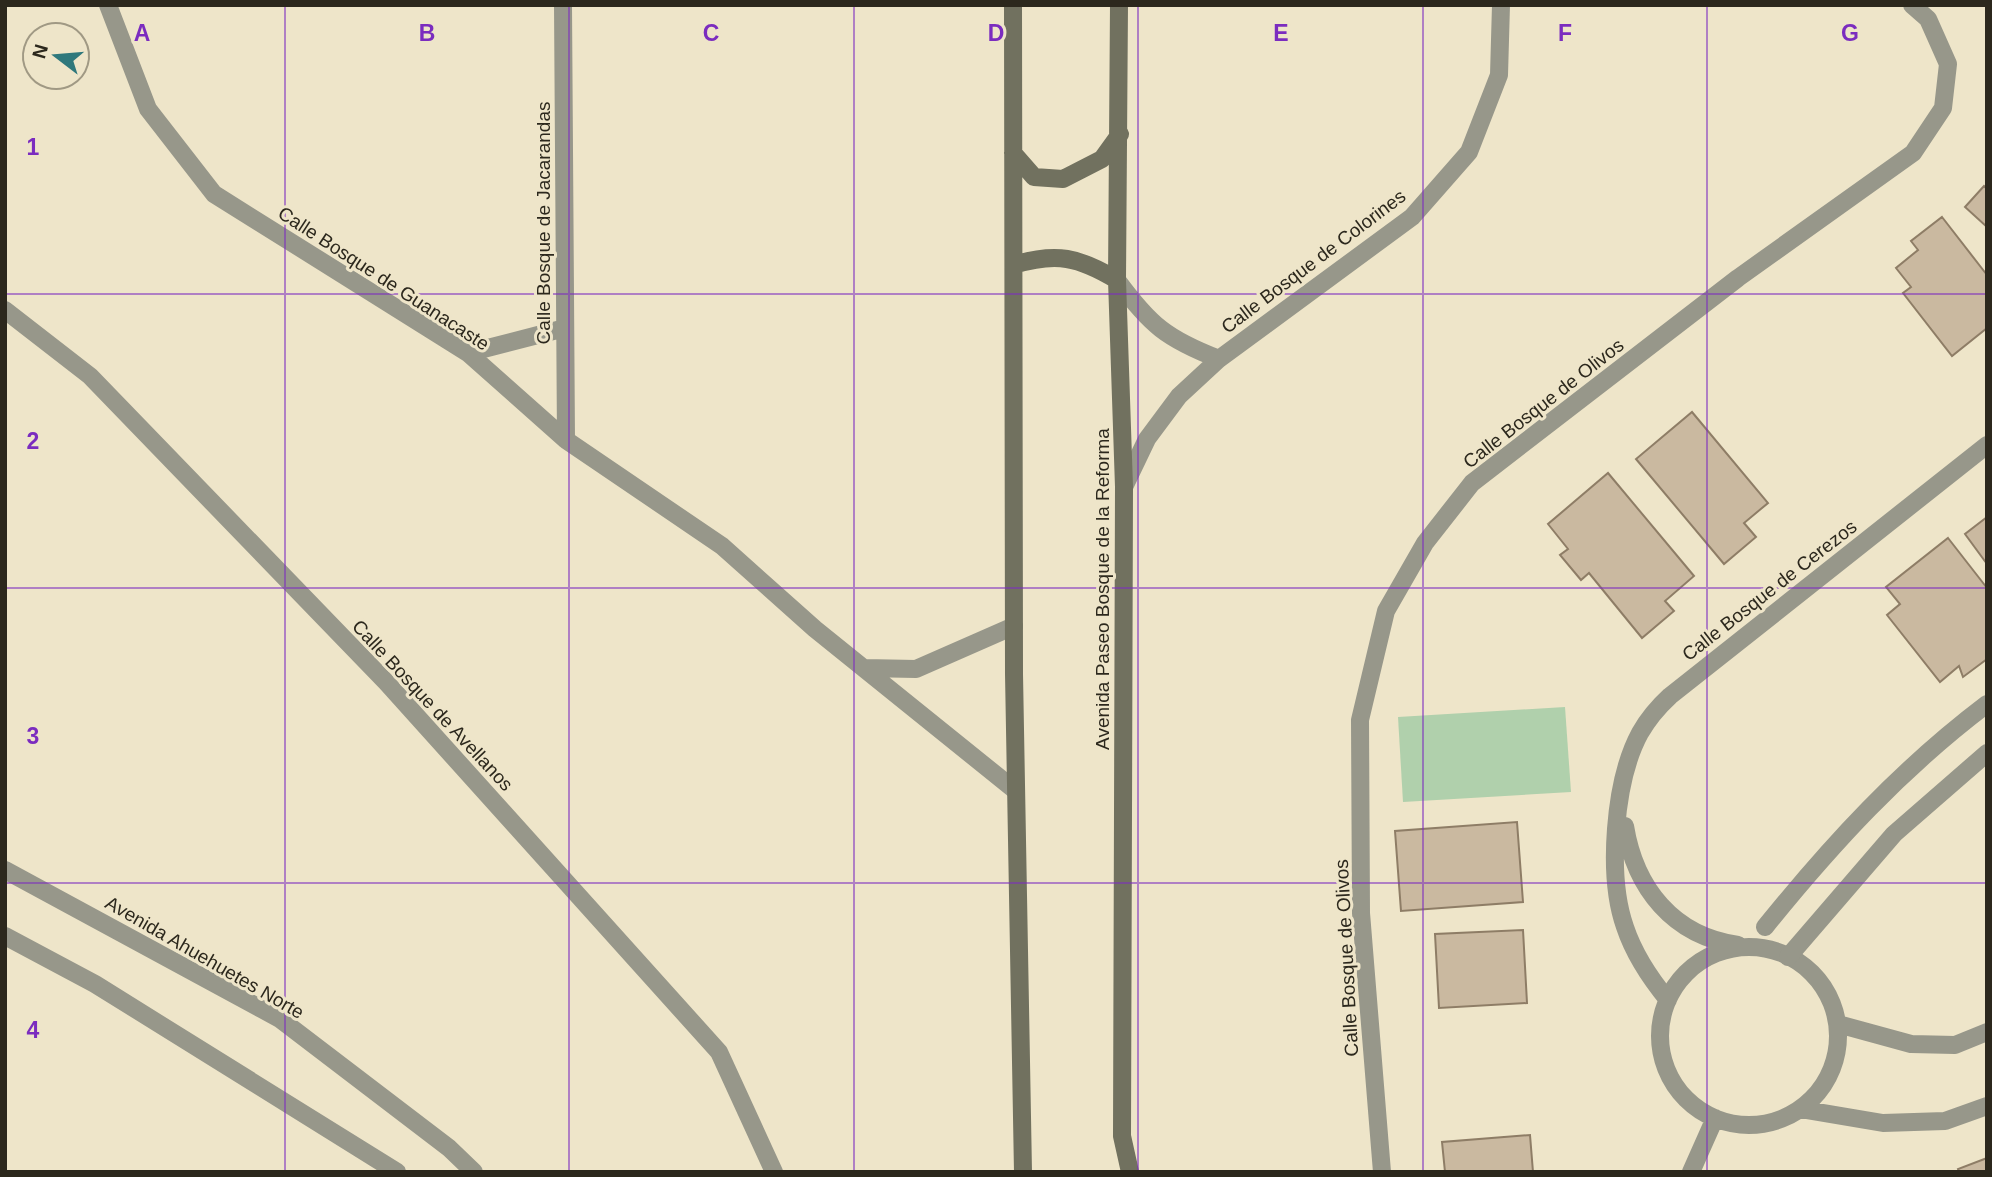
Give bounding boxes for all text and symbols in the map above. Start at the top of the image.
text: A [134,20,150,46]
text: B [419,20,435,46]
text: C [703,20,719,46]
text: D [988,20,1004,46]
text: E [1273,20,1289,46]
text: F [1558,20,1572,46]
text: G [1841,20,1859,46]
north arrow [21,21,91,91]
text: N [28,42,52,61]
street label: Calle Bosque de Jacarandas [533,102,554,344]
text: 1 [27,134,40,160]
street label: Calle Bosque de Colorines [1217,185,1409,337]
street label: Calle Bosque de Guanacaste [274,202,493,355]
street label: Calle Bosque de Olivos [1459,334,1628,472]
text: 2 [27,428,39,454]
street label: Avenida Paseo Bosque de la Reforma [1092,428,1113,750]
street label: Calle Bosque de Cerezos [1678,516,1861,665]
street label: Calle Bosque de Avellanos [348,616,517,795]
text: 3 [27,723,39,749]
street label: Calle Bosque de Olivos [1331,859,1362,1057]
street label: Avenida Ahuehuetes Norte [102,892,308,1023]
text: 4 [27,1017,40,1043]

